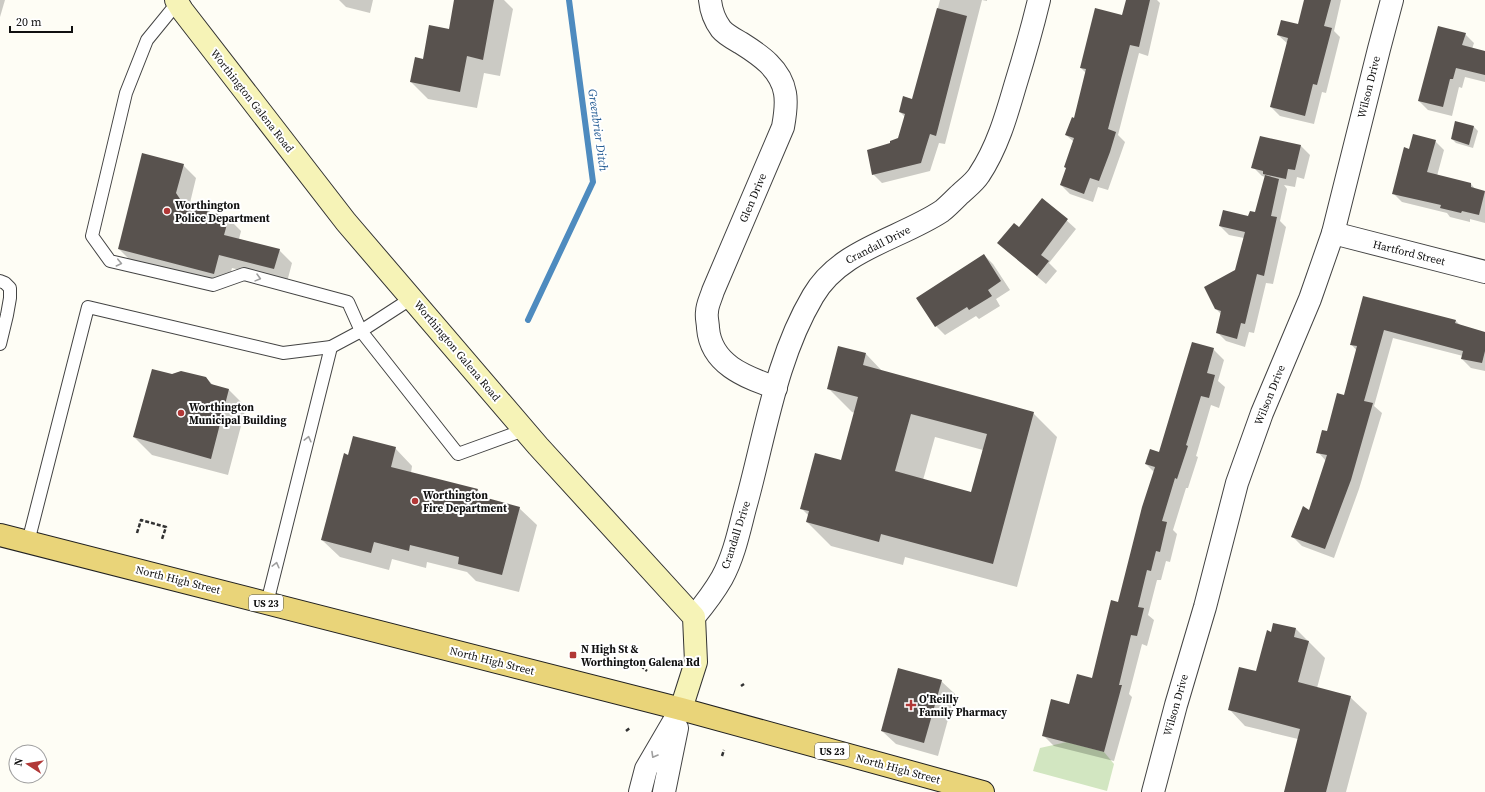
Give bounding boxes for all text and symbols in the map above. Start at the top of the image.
scale bar [10,8,72,34]
text: 20 m [16,14,42,30]
street label: Worthington Galena Road [207,46,298,156]
street label: Wilson Drive [1354,54,1384,120]
water label: Greenbrier Ditch [584,88,612,173]
street label: Glen Drive [736,171,770,225]
place label: Worthington Police Department [175,198,271,226]
marker: Worthington Police Department [162,206,172,216]
street label: Crandall Drive [843,222,913,268]
street label: Hartford Street [1371,237,1447,269]
one-way arrow [115,258,122,266]
one-way arrow [254,273,261,281]
street label: Worthington Galena Road [410,297,504,405]
street label: Wilson Drive [1251,362,1289,427]
place label: Worthington Municipal Building [189,400,286,428]
marker: Worthington Municipal Building [176,408,186,418]
one-way arrow [303,436,311,442]
place label: Worthington Fire Department [423,488,508,516]
marker: Worthington Fire Department [410,496,420,506]
street label: Crandall Drive [718,499,754,571]
street label: North High Street [134,562,222,598]
one-way arrow [272,562,280,568]
road number: US 23 [249,595,283,611]
place label: N High St & Worthington Galena Rd [581,642,700,670]
street label: North High Street [448,643,536,679]
marker: N High St & Worthington Galena Rd [568,650,578,660]
street label: Wilson Drive [1160,672,1192,738]
place label: O'Reilly Family Pharmacy [919,692,1007,720]
marker: O'Reilly Family Pharmacy [906,700,916,710]
road number: US 23 [815,743,849,759]
north arrow [8,744,48,784]
one-way arrow [652,751,659,758]
street label: North High Street [854,751,942,788]
text: N [11,757,27,768]

